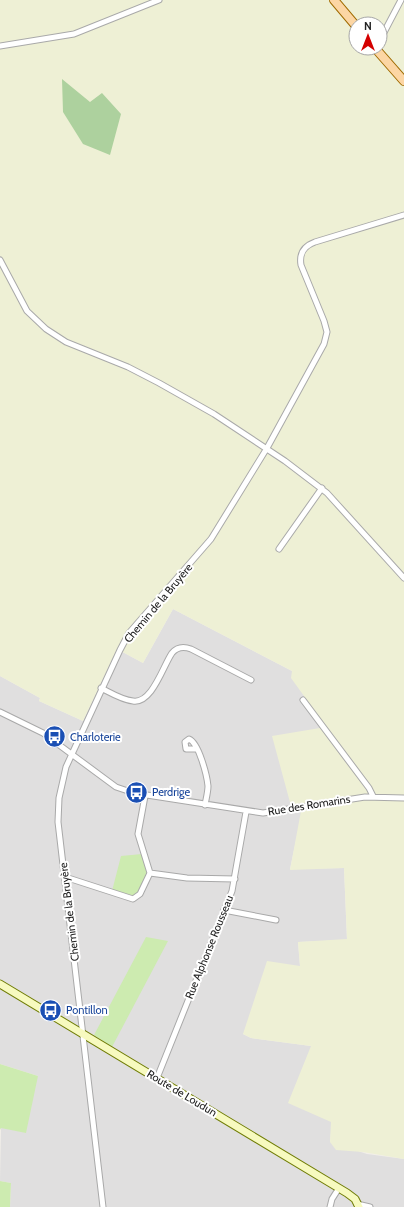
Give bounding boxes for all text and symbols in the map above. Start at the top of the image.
north arrow [348,16,388,56]
text: N [364,19,372,33]
street label: Chemin de la Bruyère [121,560,196,646]
bus stop icon: Charloterie [41,724,67,750]
place label: Charloterie [70,730,121,744]
bus stop icon: Perdrige [124,779,150,805]
place label: Perdrige [152,785,191,799]
street label: Rue des Romarins [267,792,352,818]
street label: Chemin de la Bruyère [56,861,82,962]
street label: Rue Alphonse Rousseau [182,893,236,1001]
bus stop icon: Pontillon [38,997,64,1023]
place label: Pontillon [66,1003,108,1017]
street label: Route de Loudun [144,1067,220,1119]

